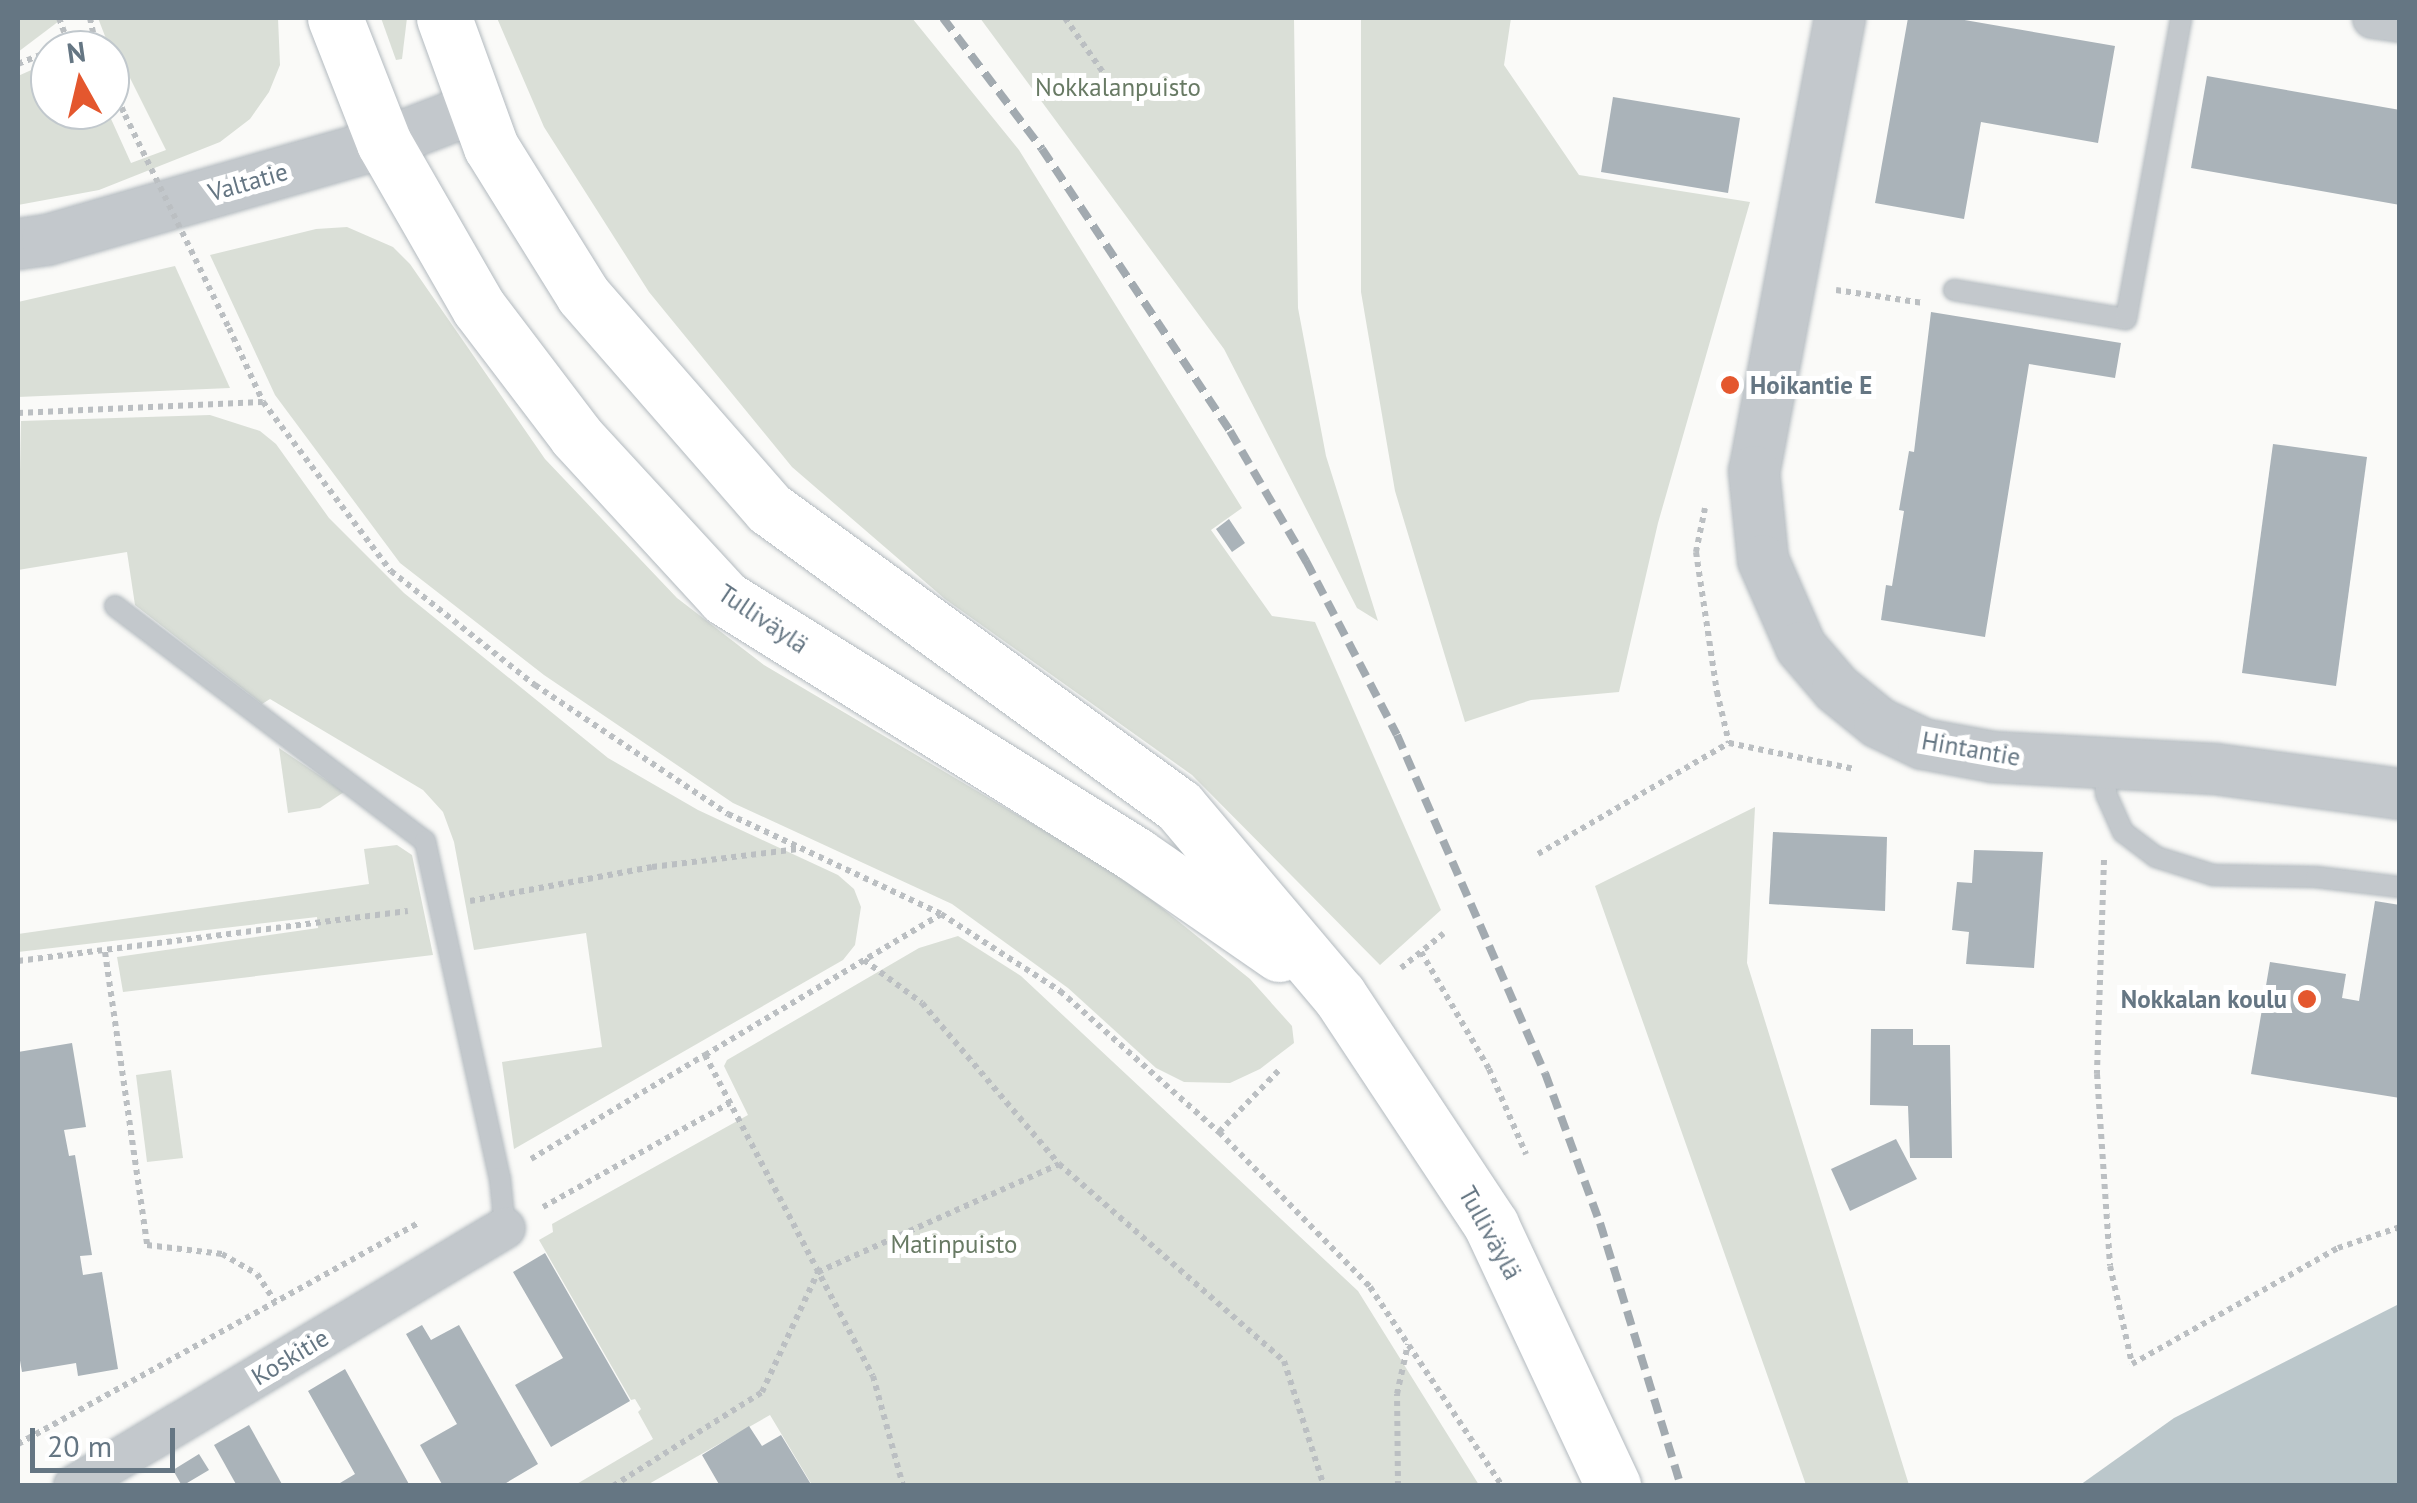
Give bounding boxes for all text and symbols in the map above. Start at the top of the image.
north arrow [30,30,130,130]
text: N [64,32,88,71]
park label: Nokkalanpuisto [1035,72,1201,102]
street label: Valtatie [205,156,291,208]
place label: Hoikantie E [1750,370,1872,400]
marker: Hoikantie E [1719,374,1741,396]
street label: Tulliväylä [712,578,814,660]
street label: Hintantie [1919,726,2023,772]
place label: Nokkalan koulu [2121,984,2287,1014]
marker: Nokkalan koulu [2296,988,2318,1010]
street label: Tulliväylä [1452,1181,1528,1285]
park label: Matinpuisto [891,1229,1017,1259]
street label: Koskitie [246,1322,334,1392]
scale bar [35,1408,180,1470]
text: 20 m [47,1426,112,1465]

